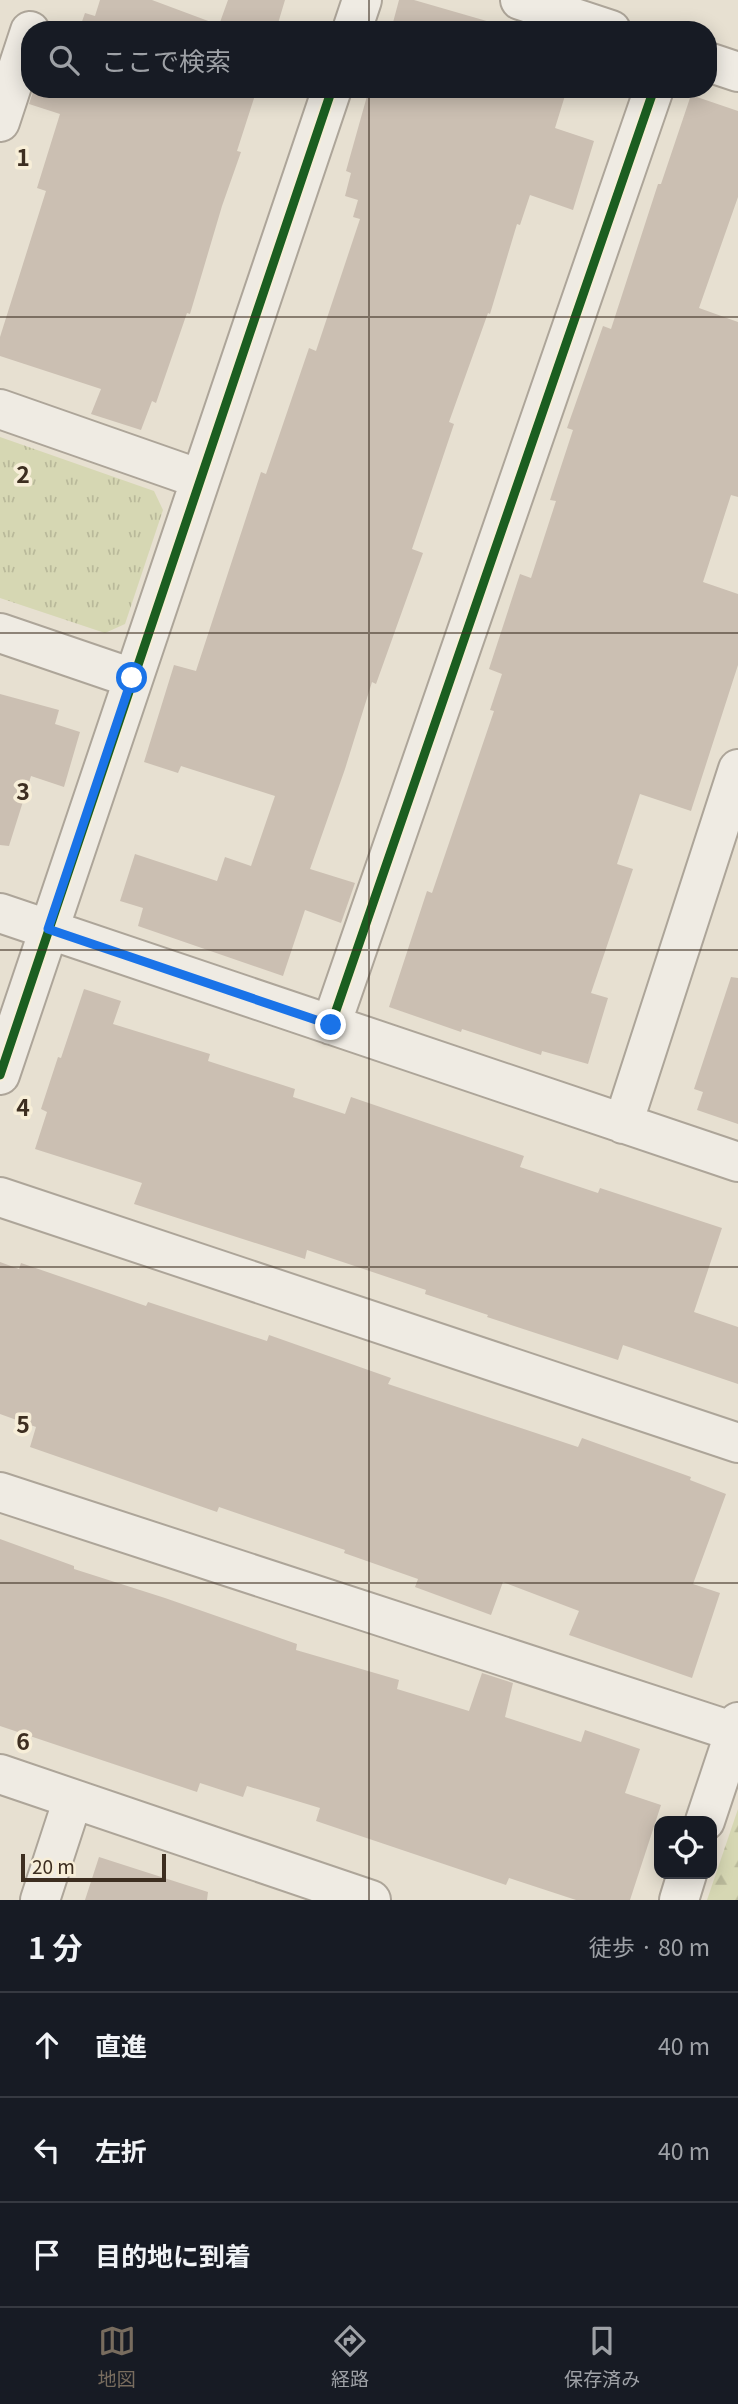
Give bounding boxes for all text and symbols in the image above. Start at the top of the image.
search box [21,21,717,98]
icon: search [45,41,83,79]
text: ここで検索 [101,41,231,78]
text: 1 [16,139,30,173]
text: 2 [16,456,30,490]
route start [116,662,147,693]
text: 3 [16,773,30,807]
route end [315,1009,346,1040]
text: 4 [16,1089,30,1123]
text: 5 [16,1406,30,1440]
text: 6 [16,1723,30,1757]
map controls [654,1816,717,1879]
button: locate [654,1816,717,1879]
scale bar [21,1851,166,1883]
text: 20 m [32,1852,75,1879]
text: 1 分 [28,1924,83,1968]
text: 徒歩 · 80 m [589,1929,710,1963]
icon: ahead [28,2026,66,2064]
text: 直進 [95,2026,147,2063]
text: 40 m [658,2028,710,2062]
icon: left [28,2131,66,2169]
text: 左折 [95,2131,147,2168]
text: 40 m [658,2133,710,2167]
icon: arrive [28,2236,66,2274]
text: 目的地に到着 [95,2236,251,2273]
tab: 地図 [98,2322,136,2391]
tab: 経路 [331,2322,369,2391]
tab: 保存済み [564,2322,640,2391]

